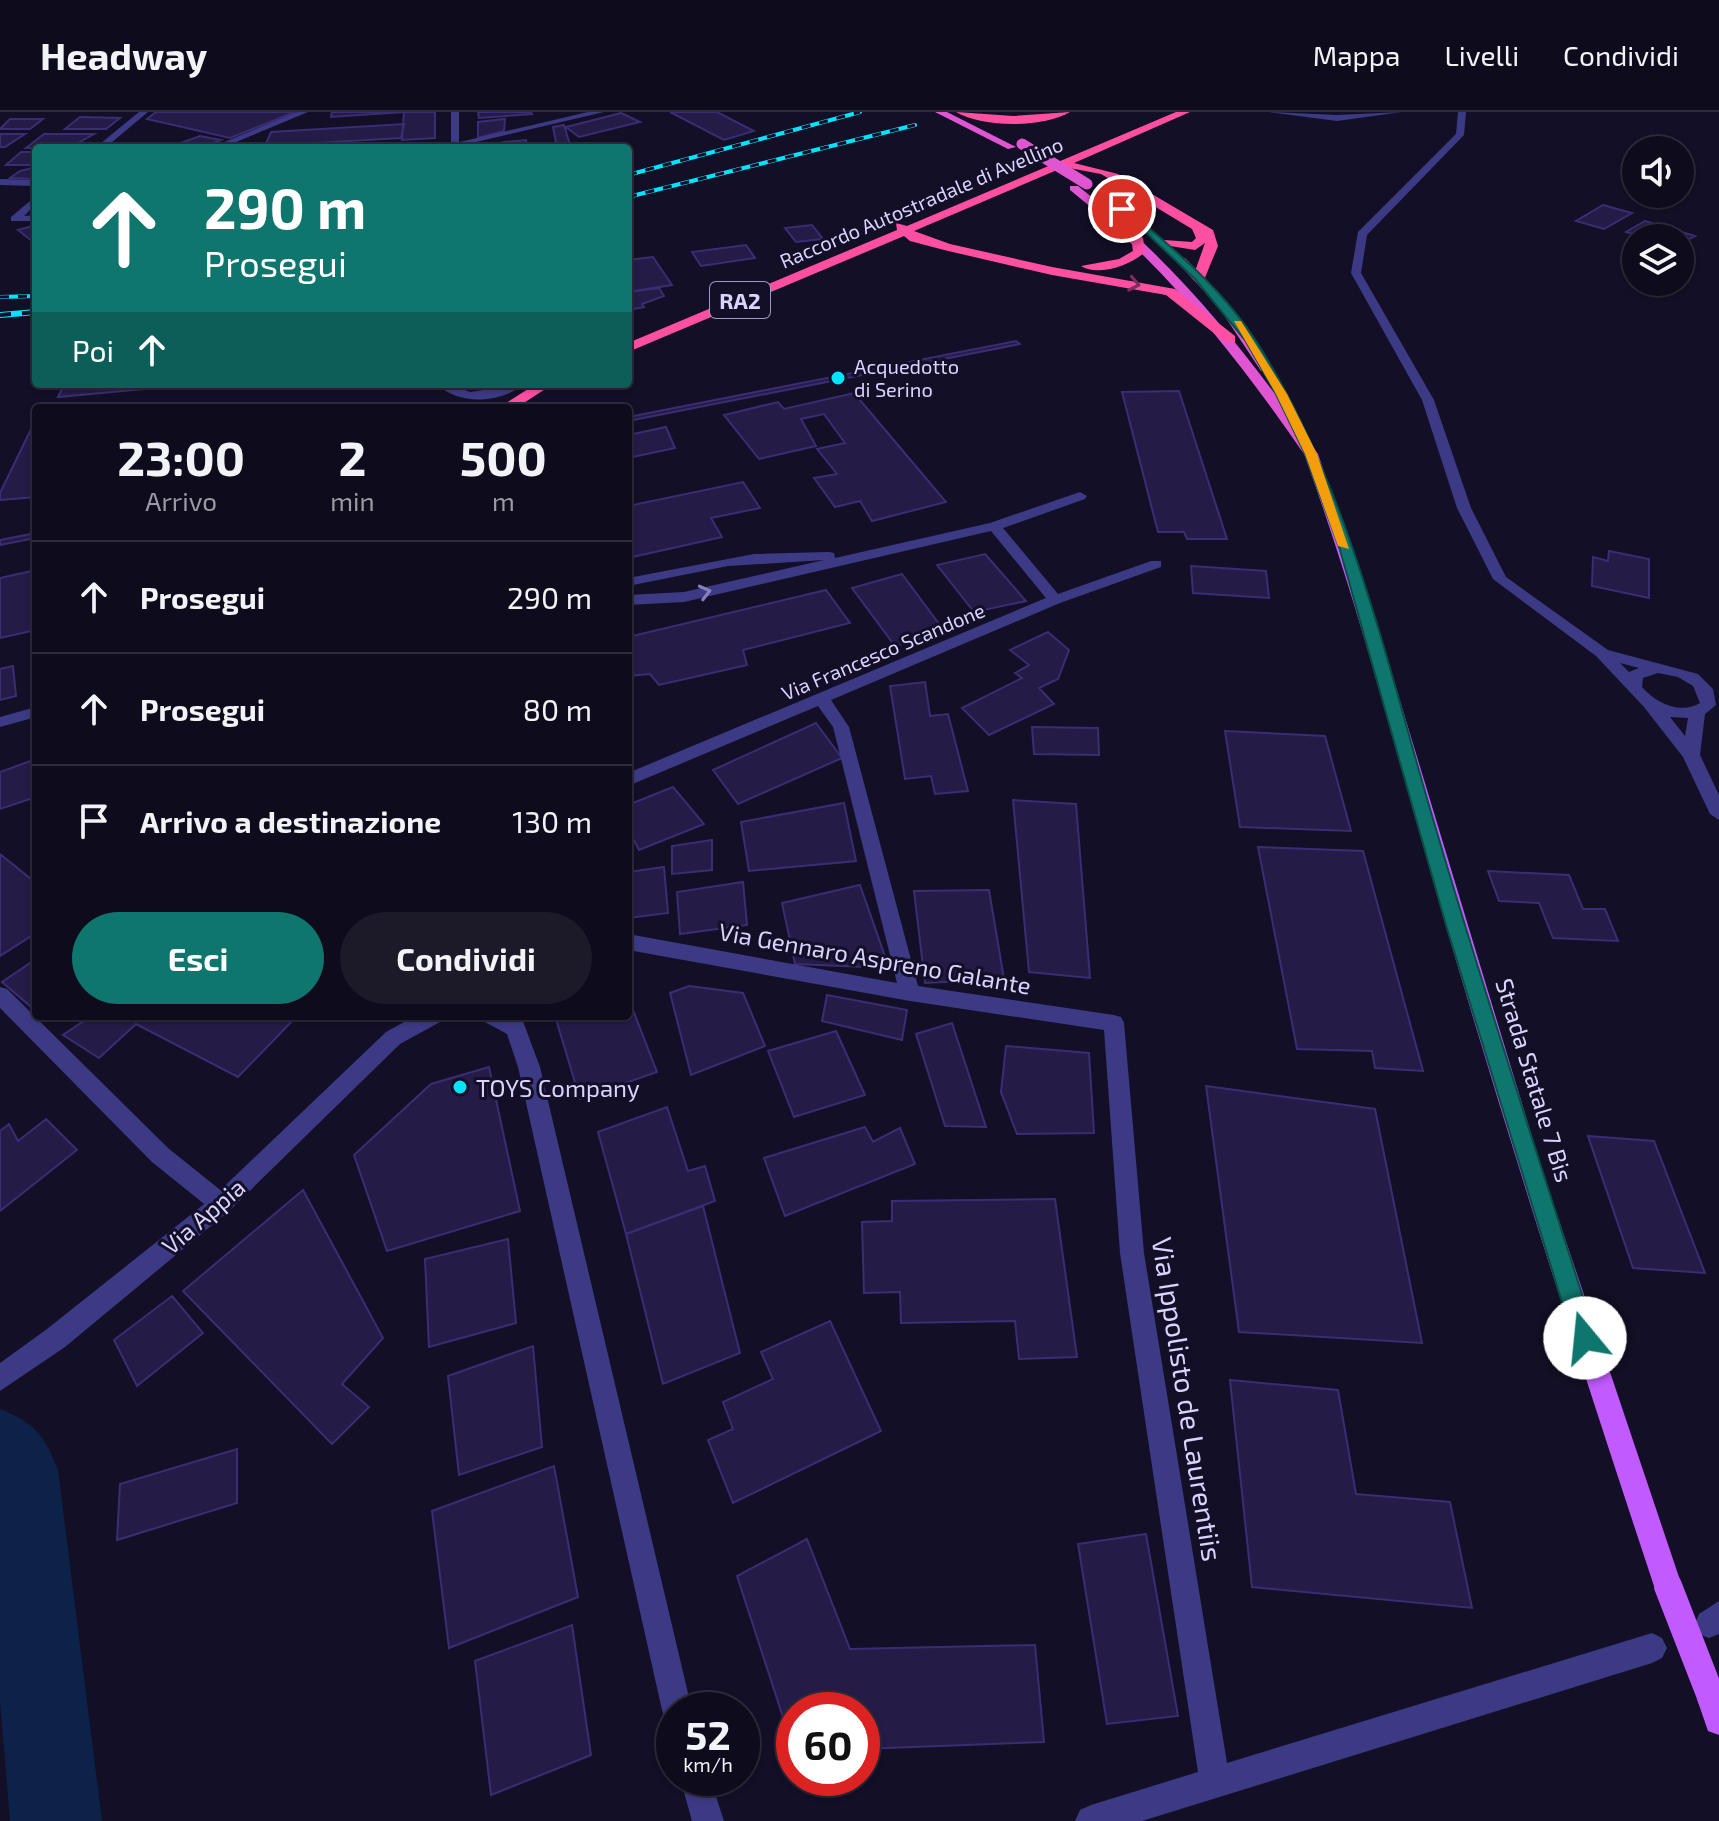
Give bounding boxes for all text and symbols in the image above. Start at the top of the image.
text: Headway [40,32,207,78]
text: Mappa [1313,38,1400,72]
text: Livelli [1444,38,1519,72]
text: Condividi [1563,38,1679,72]
street label: Raccordo Autostradale di Avellino [776,131,1066,273]
map controls [1622,136,1694,296]
button: sound [1622,136,1694,208]
text: 290 m [204,173,366,240]
pin [1088,175,1156,243]
icon: ahead [72,176,176,280]
icon: arrive [1100,187,1144,231]
button: layers [1622,224,1694,296]
text: Prosegui [204,241,347,284]
one-way arrow [1127,274,1141,291]
road number: RA2 [710,282,770,318]
icon: ahead [130,328,174,372]
text: Poi [72,332,114,368]
place label: Acquedotto di Serino [854,354,959,401]
marker: Acquedotto di Serino [829,369,847,387]
text: 23:00 [117,428,245,486]
text: 2 [339,428,366,486]
text: 500 [460,428,547,486]
text: Arrivo [145,485,217,516]
text: min [330,485,375,516]
text: m [492,485,515,516]
icon: ahead [72,575,116,619]
text: Prosegui [140,579,265,615]
text: 290 m [507,579,592,615]
one-way arrow [698,584,712,601]
street label: Via Francesco Scandone [778,597,988,705]
icon: ahead [72,687,116,731]
text: Prosegui [140,691,265,727]
text: 80 m [523,691,592,727]
icon: arrive [72,799,116,843]
text: Arrivo a destinazione [140,803,441,839]
text: 130 m [512,803,592,839]
button: Esci [72,912,324,1004]
button: Condividi [340,912,592,1004]
street label: Via Gennaro Aspreno Galante [717,916,1033,1000]
street label: Strada Statale 7 Bis [1490,975,1580,1185]
place label: TOYS Company [476,1073,640,1102]
marker: TOYS Company [451,1078,469,1096]
street label: Via Appia [156,1172,250,1260]
street label: Via Ippolisto de Laurentiis [1146,1235,1230,1563]
position arrow [1543,1296,1627,1380]
speed limit sign: 60 [776,1692,880,1796]
text: 52 [685,1710,731,1758]
text: km/h [683,1752,733,1776]

